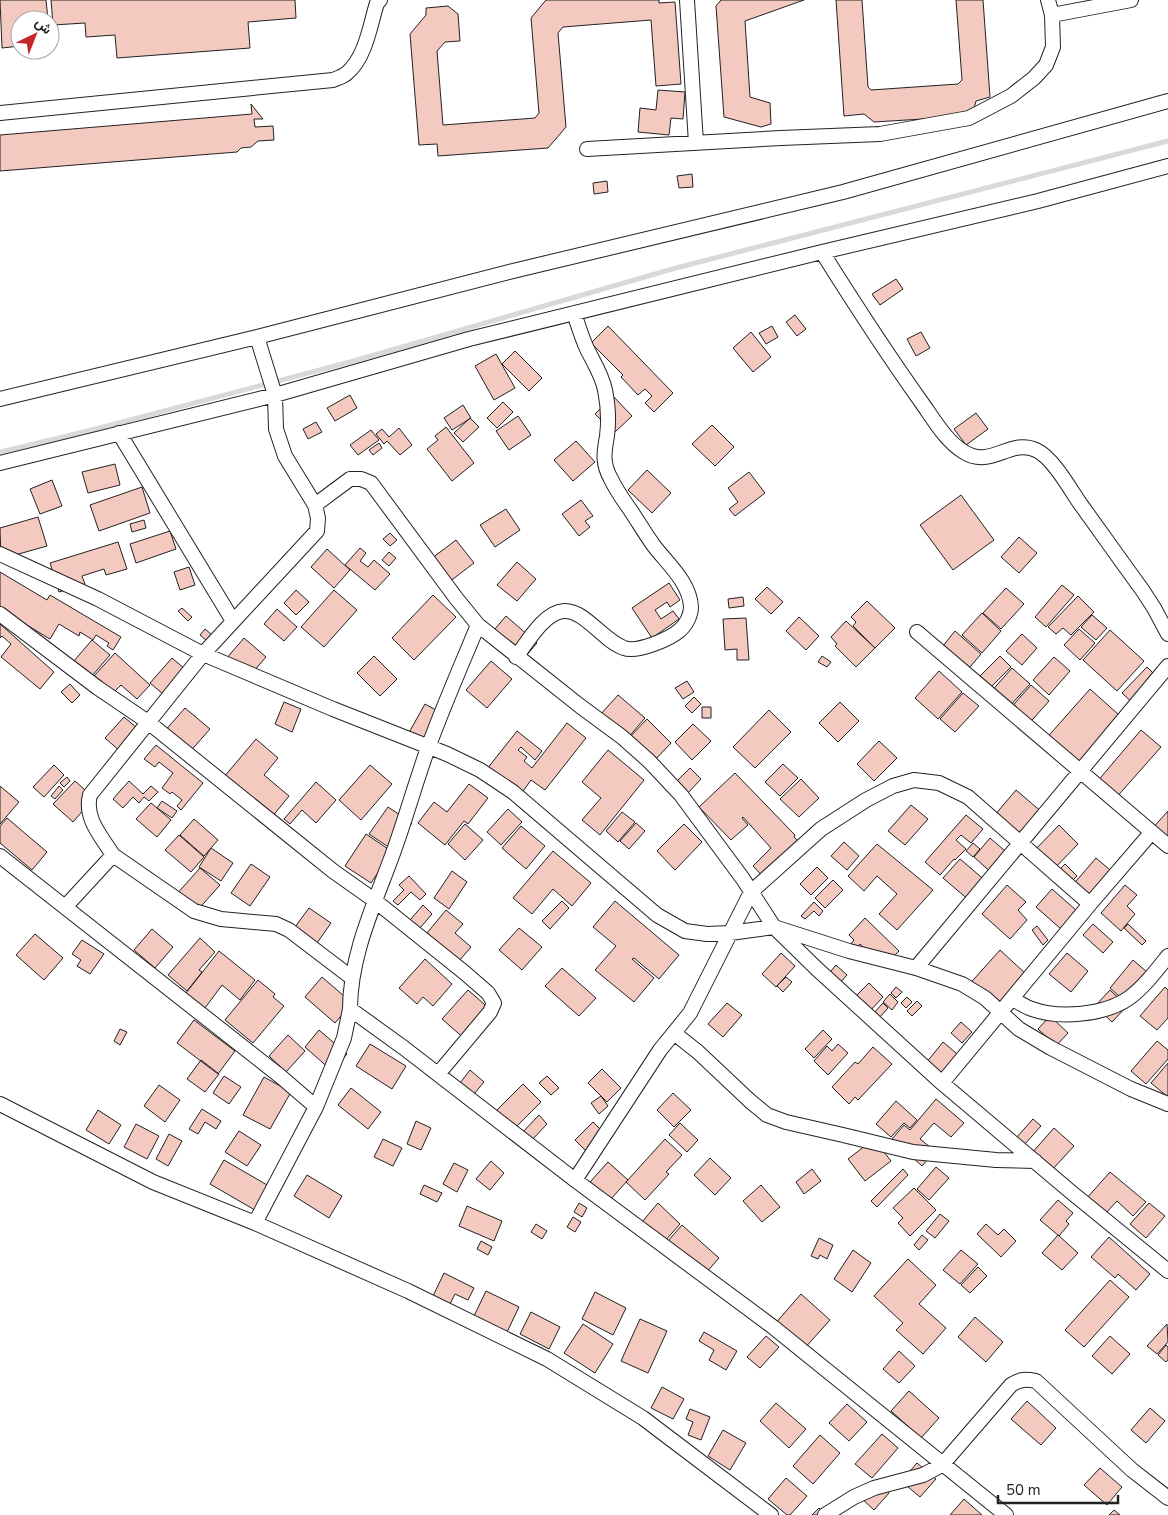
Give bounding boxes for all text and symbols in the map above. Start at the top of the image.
north arrow [10,10,60,60]
text: ش [31,13,56,39]
scale bar [998,1472,1118,1504]
text: 50 m [1006,1480,1041,1500]

